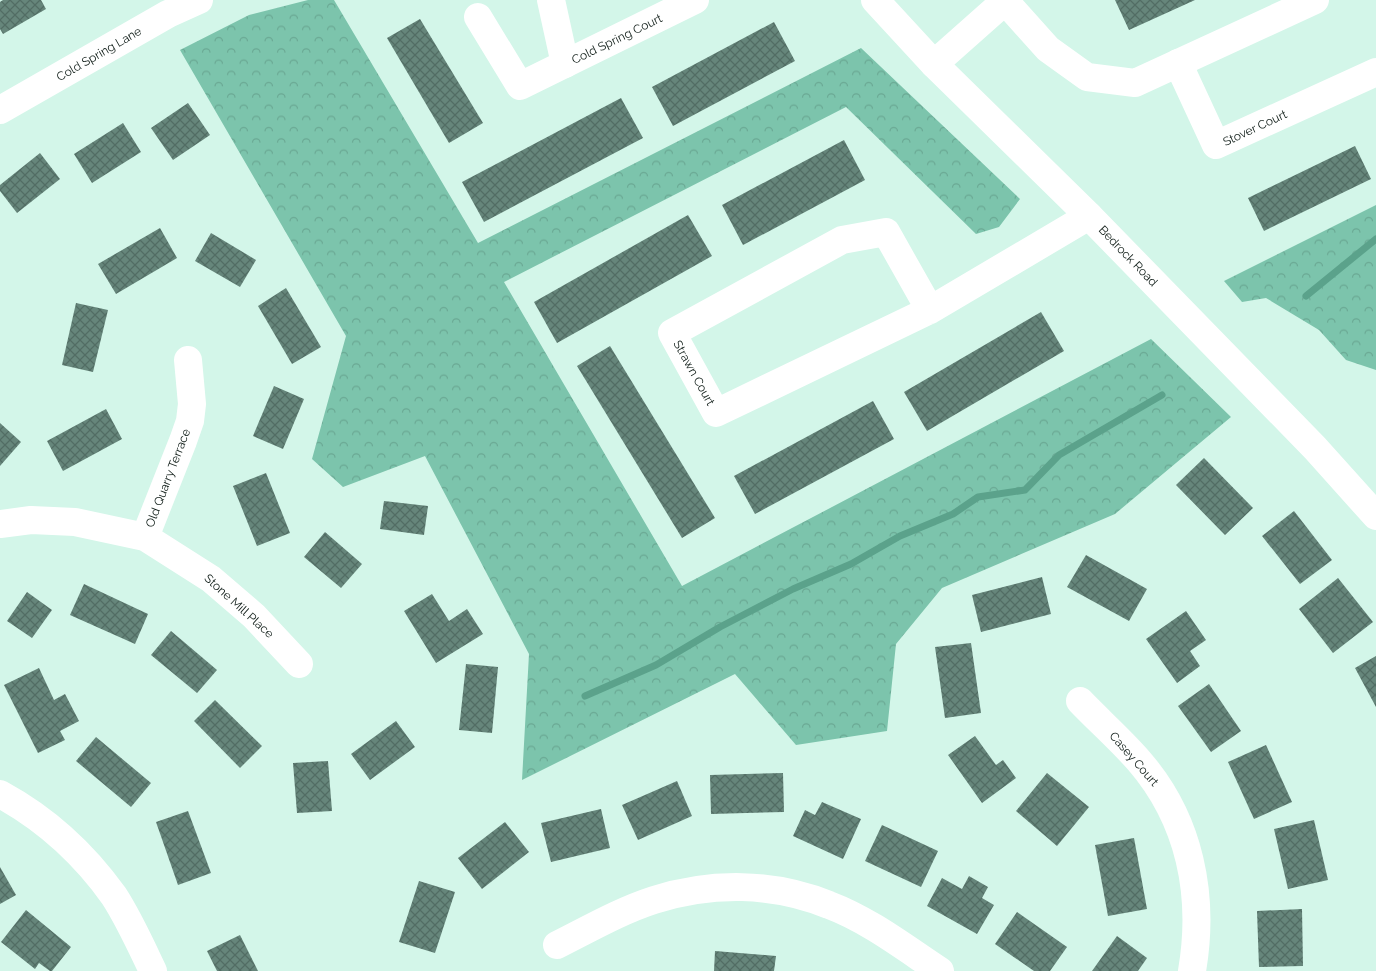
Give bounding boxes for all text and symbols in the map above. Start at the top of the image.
street label: Cold Spring Court [569,11,665,67]
street label: Cold Spring Lane [54,24,144,84]
street label: Stover Court [1221,107,1289,149]
street label: Bedrock Road [1096,223,1160,289]
street label: Strawn Court [670,338,718,408]
street label: Old Quarry Terrace [143,427,193,529]
street label: Stone Mill Place [201,571,277,641]
street label: Casey Court [1107,729,1161,789]

